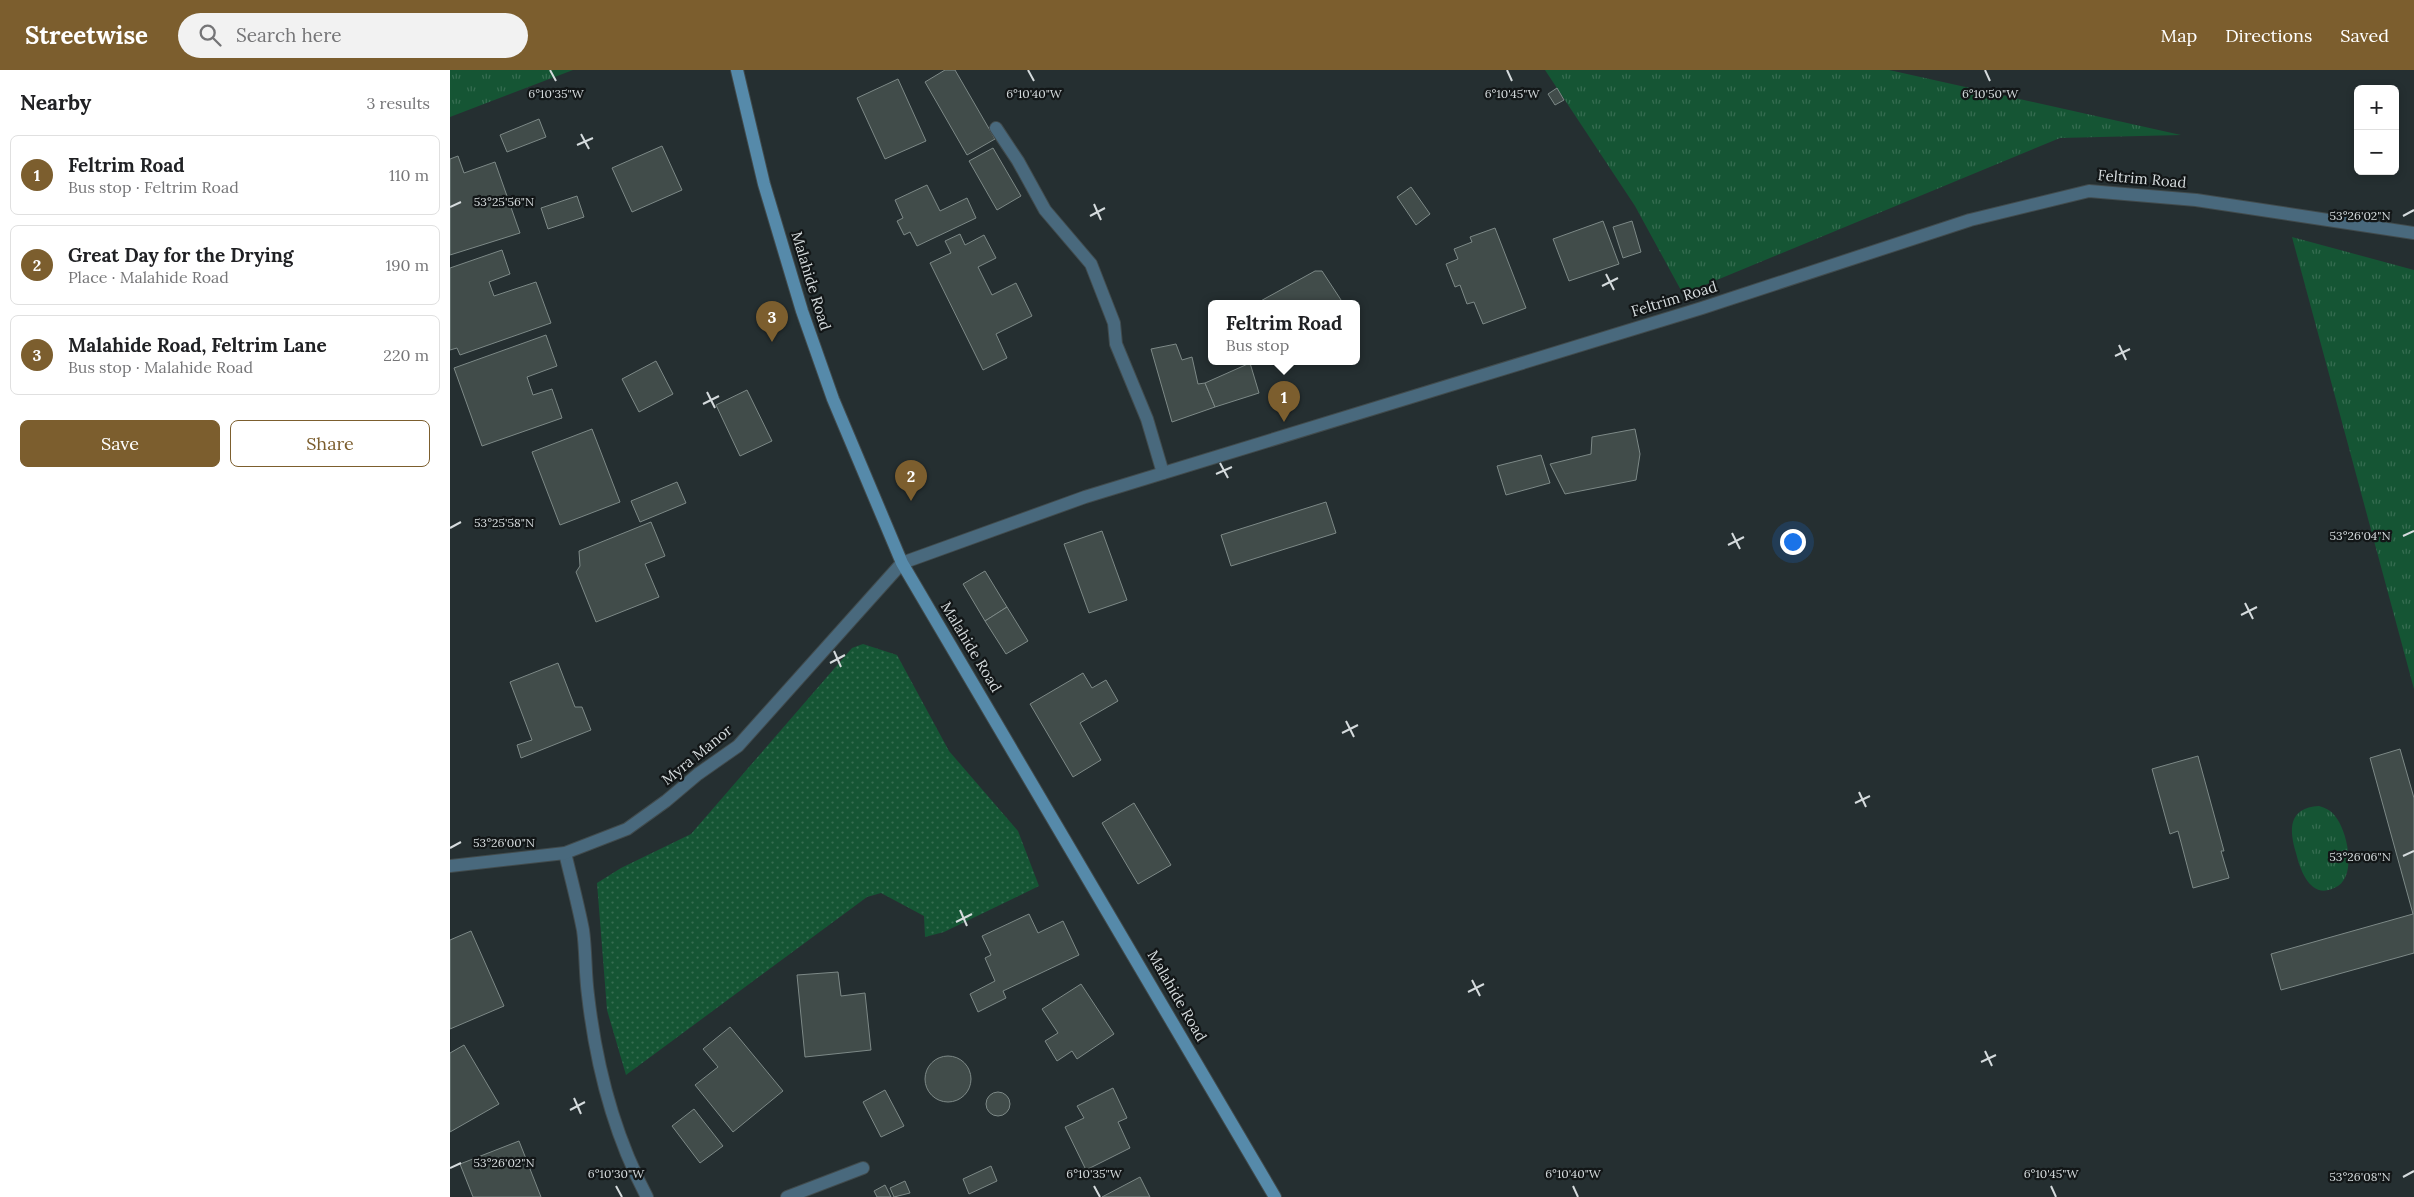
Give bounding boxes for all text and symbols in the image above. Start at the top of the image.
search box [178,13,528,58]
text: Streetwise [25,20,148,51]
icon: search [196,21,224,49]
text: Search here [236,23,342,47]
text: Map [2161,24,2197,47]
text: Directions [2225,24,2312,47]
text: Saved [2340,24,2389,47]
map controls [2354,85,2399,175]
button: + [2354,85,2399,130]
text: 6°10'35"W [528,86,585,101]
text: 6°10'40"W [1006,86,1063,101]
text: 6°10'45"W [1485,86,1540,101]
text: 6°10'50"W [1962,86,2019,101]
text: Nearby [20,89,91,116]
text: 3 results [366,93,430,113]
button: − [2354,130,2399,175]
text: Feltrim Road [68,153,185,177]
text: 1 [34,165,40,185]
text: 110 m [389,165,429,185]
street label: Feltrim Road [2097,165,2187,192]
text: Bus stop · Feltrim Road [68,177,239,197]
text: 53°25'56"N [474,194,534,209]
text: 53°26'02"N [2329,208,2391,223]
street label: Malahide Road [787,229,836,333]
text: Great Day for the Drying [68,243,293,267]
text: 2 [33,255,41,275]
text: 190 m [385,255,429,275]
text: Place · Malahide Road [68,267,229,287]
street label: Feltrim Road [1629,276,1719,321]
popup [1208,300,1360,365]
pin: 3 [756,301,788,342]
text: Feltrim Road [1226,311,1342,335]
text: Malahide Road, Feltrim Lane [68,333,327,357]
text: Bus stop [1226,335,1289,355]
text: 3 [33,345,41,365]
text: 220 m [383,345,429,365]
text: Bus stop · Malahide Road [68,357,253,377]
pin: 1 [1268,381,1300,422]
button: Save [20,420,220,467]
button: Share [230,420,430,467]
pin: 2 [895,460,927,501]
text: 53°25'58"N [474,515,534,530]
text: 53°26'04"N [2329,528,2391,543]
your location [1780,529,1806,555]
street label: Malahide Road [937,598,1006,696]
street label: Myra Manor [658,720,736,789]
text: 53°26'00"N [473,835,535,850]
text: 53°26'06"N [2329,849,2391,864]
street label: Malahide Road [1144,947,1211,1045]
text: 53°26'02"N [473,1155,535,1170]
text: 6°10'30"W [588,1166,645,1181]
text: 6°10'35"W [1066,1166,1123,1181]
text: 6°10'40"W [1545,1166,1602,1181]
text: 6°10'45"W [2024,1166,2079,1181]
text: 53°26'08"N [2329,1169,2391,1184]

